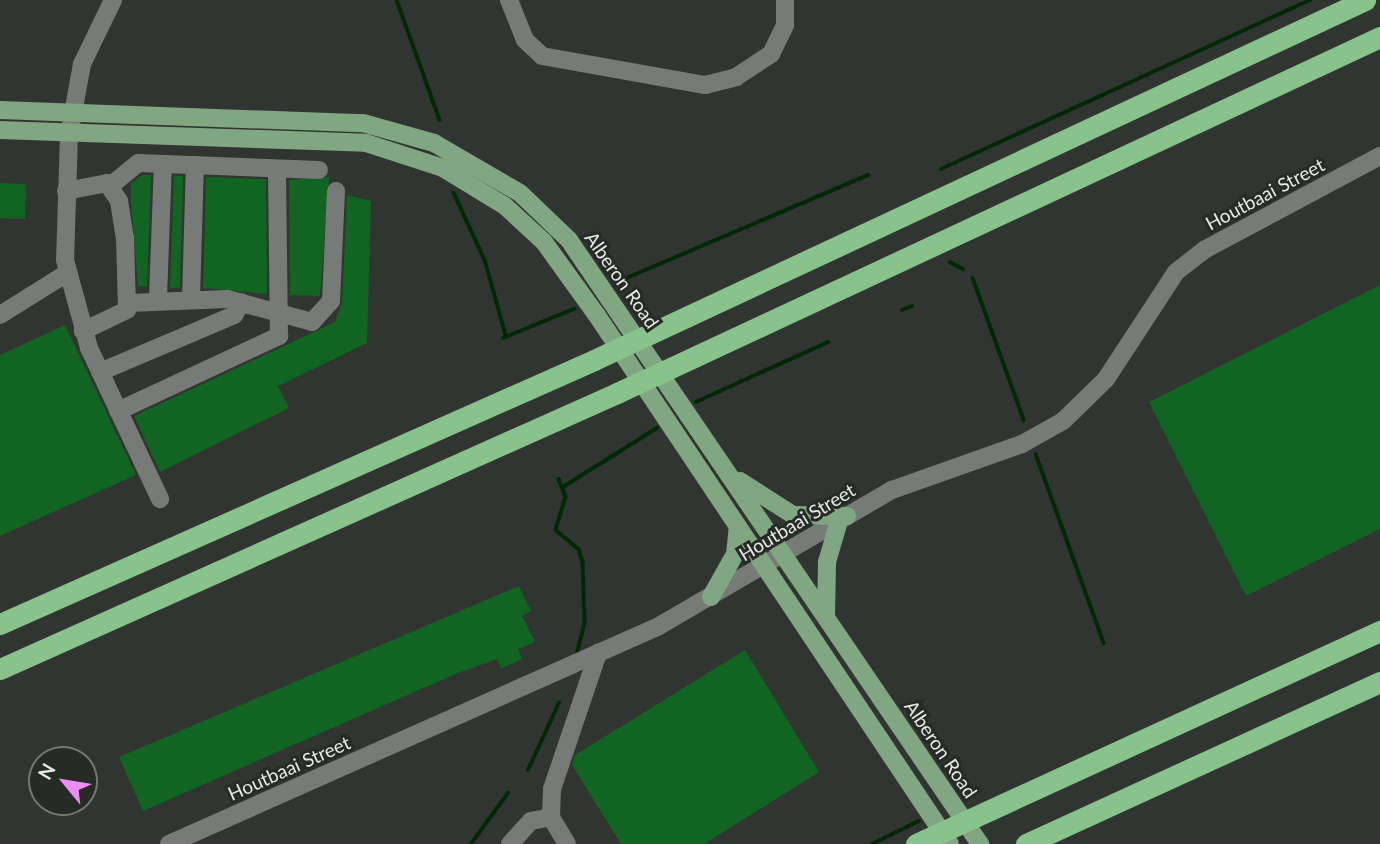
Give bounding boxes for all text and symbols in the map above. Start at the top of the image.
street label: Houtbaai Street [1202,153,1328,235]
street label: Alberon Road [580,227,664,333]
street label: Houtbaai Street [735,478,859,566]
street label: Alberon Road [900,696,982,802]
street label: Houtbaai Street [224,731,354,805]
north arrow [28,746,98,816]
text: N [32,759,60,783]

